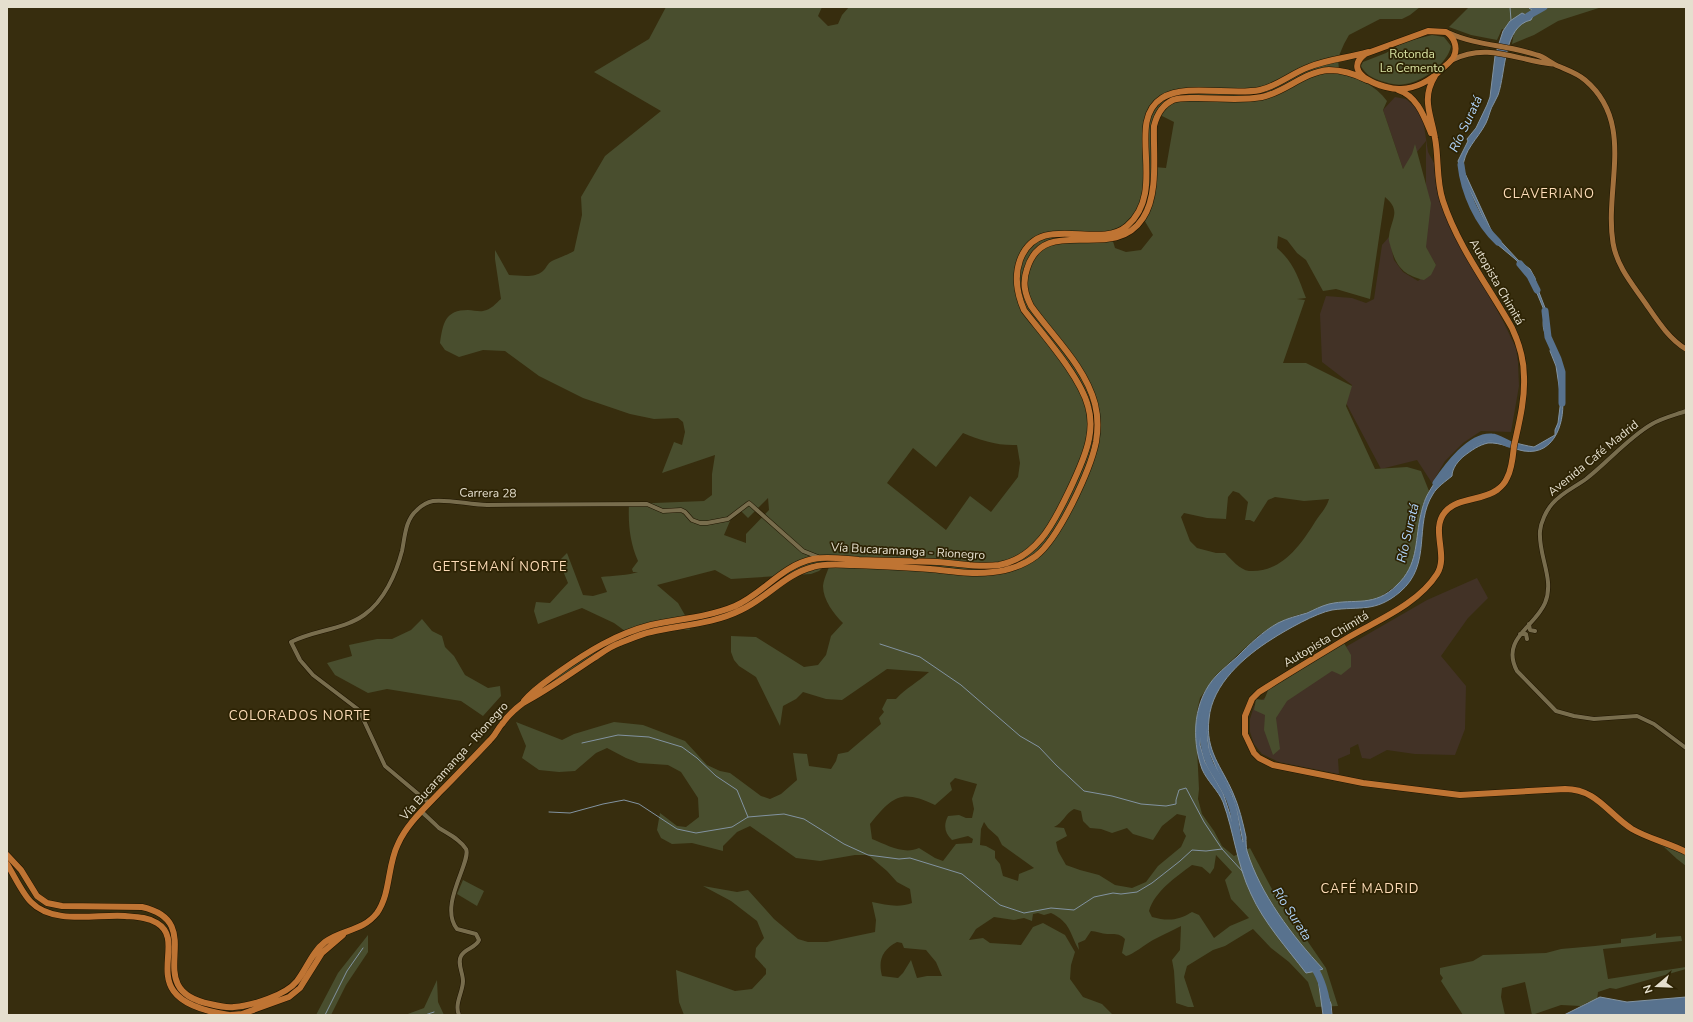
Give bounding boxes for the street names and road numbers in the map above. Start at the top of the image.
street label: Autopista Chimitá [1466,236,1528,328]
street label: Avenida Café Madrid [1544,416,1642,500]
street label: Carrera 28 [459,485,517,501]
street label: Vía Bucaramanga - Rionegro [829,539,986,563]
street label: Autopista Chimitá [1280,607,1372,671]
street label: Vía Bucaramanga - Rionegro [396,698,512,825]

